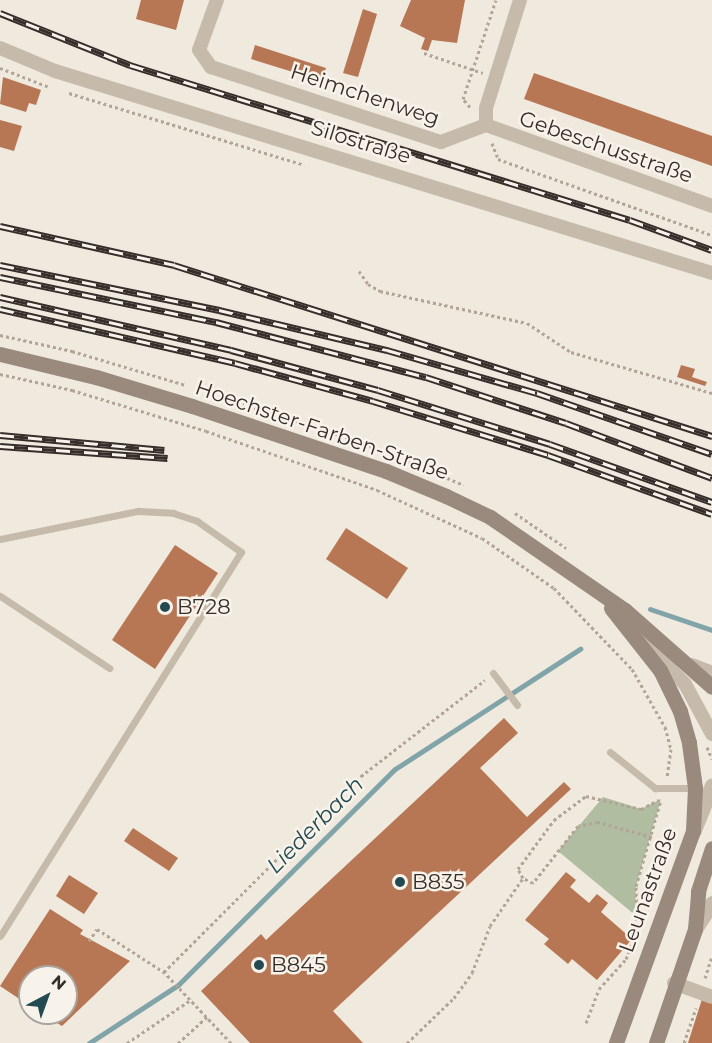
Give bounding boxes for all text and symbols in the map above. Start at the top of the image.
street label: Heimchenweg [287,59,443,131]
street label: Gebeschusstraße [516,106,696,188]
street label: Silostraße [308,115,414,169]
street label: Hoechster-Farben-Straße [192,375,452,485]
place label: B728 [177,594,231,620]
marker: B728 [158,600,172,614]
water label: Liederbach [261,771,369,879]
street label: Leunastraße [614,824,682,956]
place label: B835 [412,869,465,895]
marker: B835 [393,875,407,889]
place label: B845 [271,952,326,978]
marker: B845 [252,958,266,972]
north arrow [18,965,78,1025]
text: N [48,971,70,994]

